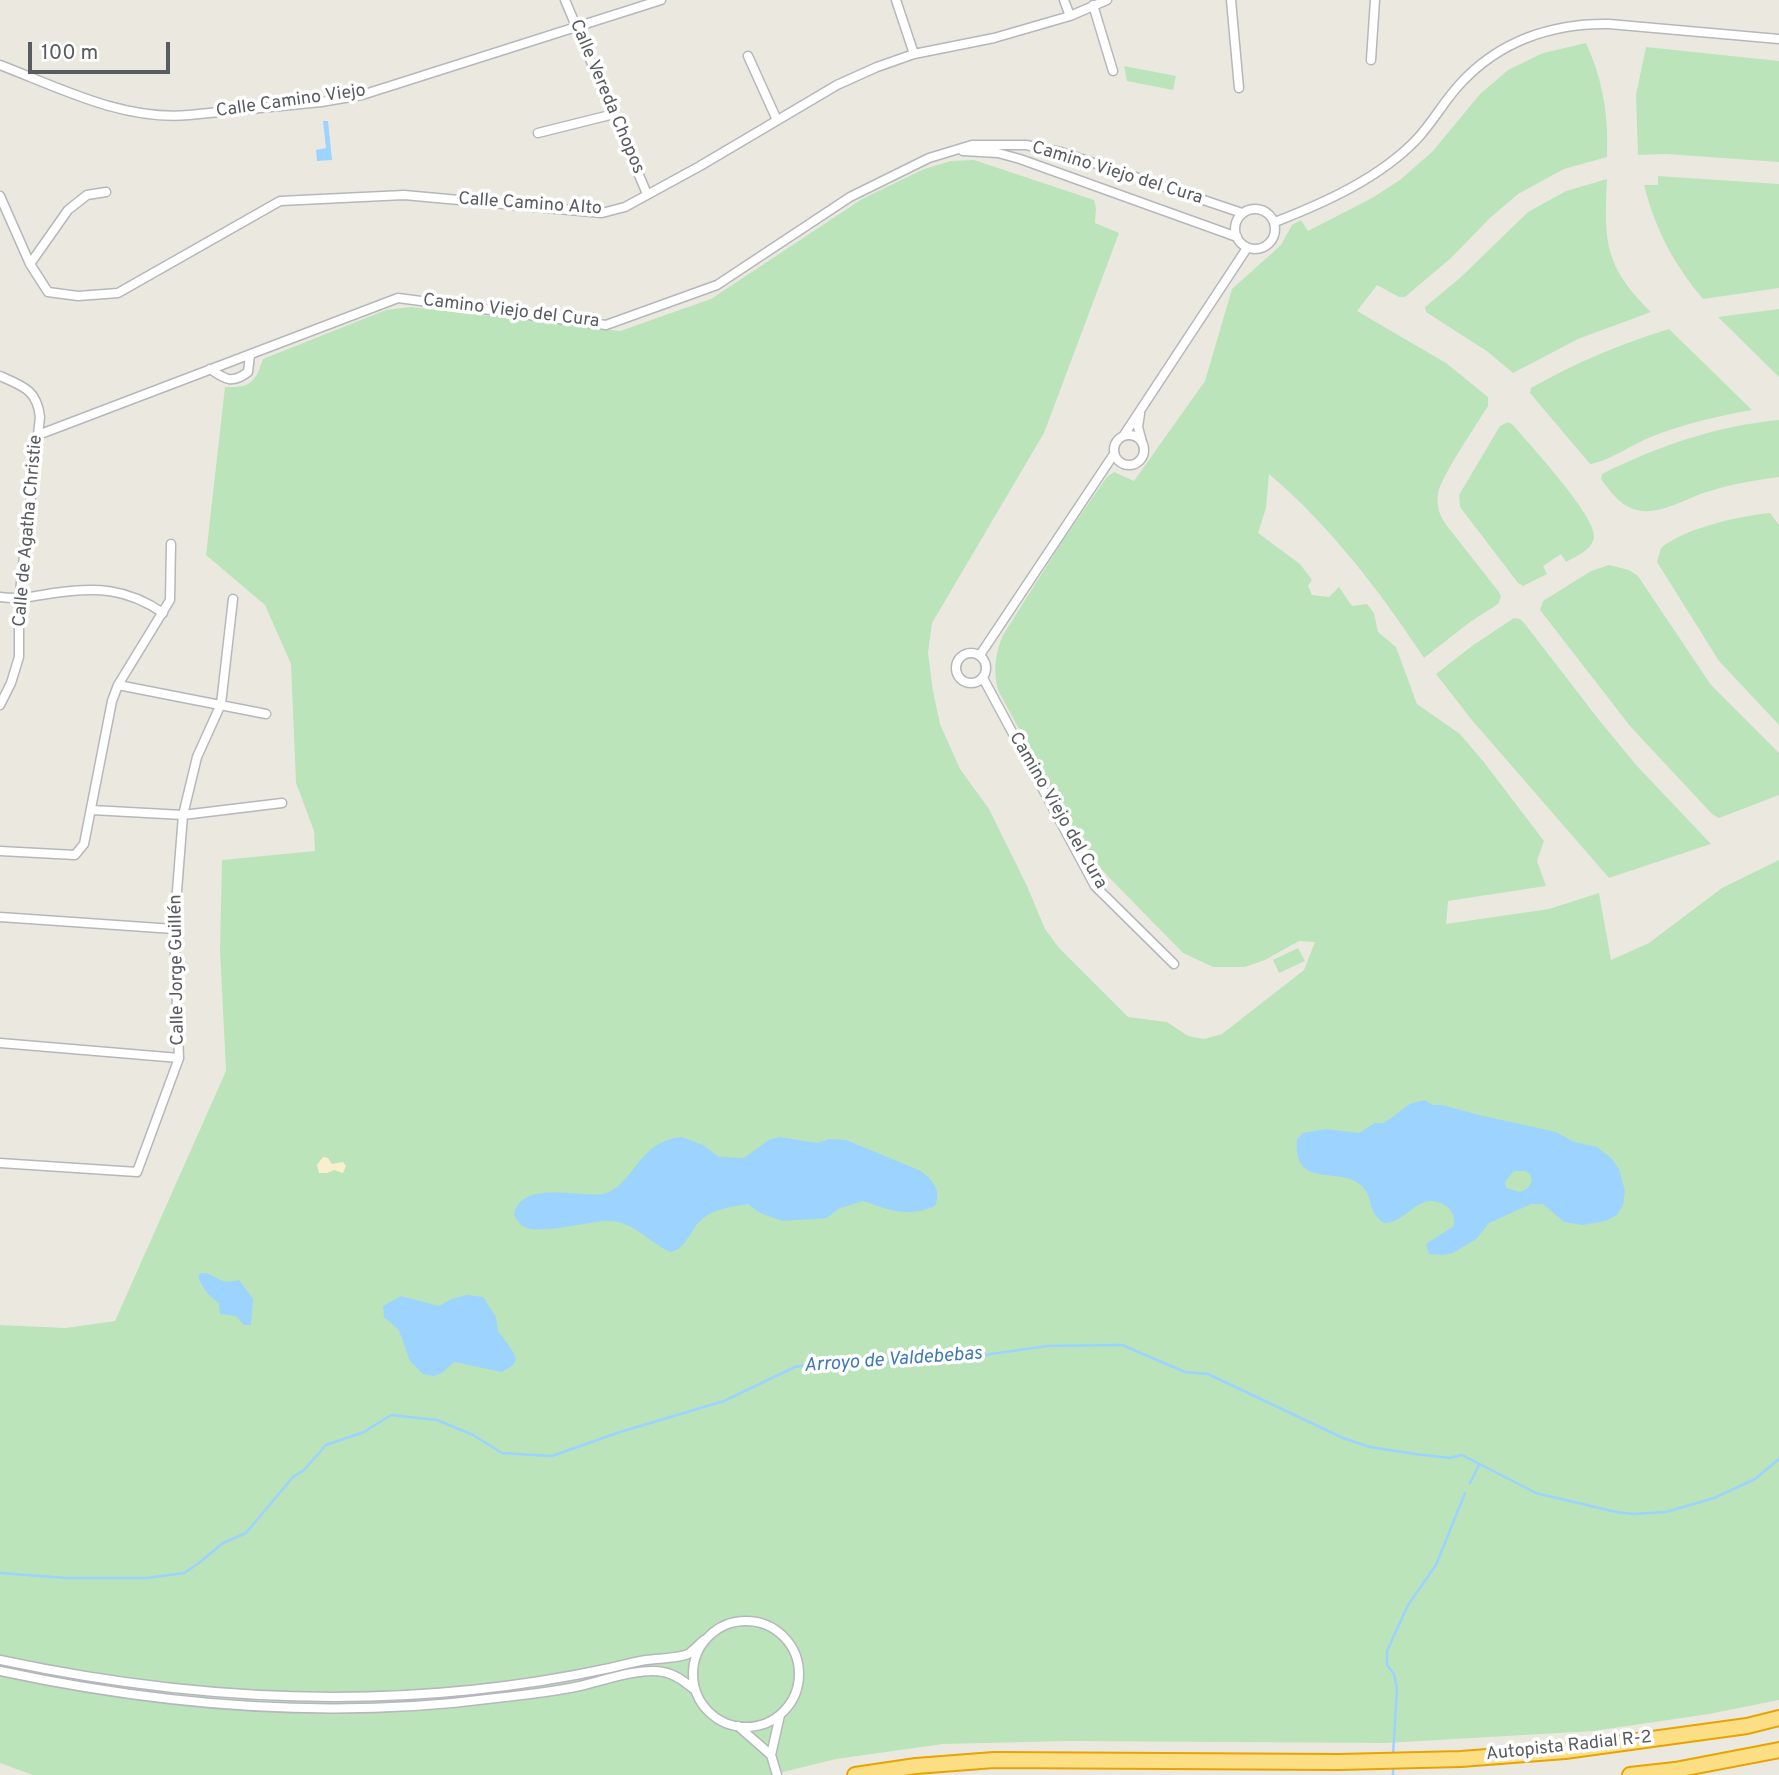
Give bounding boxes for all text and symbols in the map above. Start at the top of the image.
street label: Calle Vereda Chopos [564,17,648,177]
scale bar [32,28,173,72]
text: 100 m [41,40,98,67]
street label: Calle Camino Viejo [215,81,367,123]
street label: Camino Viejo del Cura [1029,138,1205,210]
street label: Calle Camino Alto [457,189,603,221]
street label: Camino Viejo del Cura [422,290,600,334]
street label: Calle de Agatha Christie [10,434,48,628]
street label: Camino Viejo del Cura [1003,729,1111,893]
street label: Calle Jorge Guillén [166,894,190,1046]
water label: Arroyo de Valdebebas [803,1343,983,1379]
street label: Autopista Radial R-2 [1485,1728,1653,1766]

